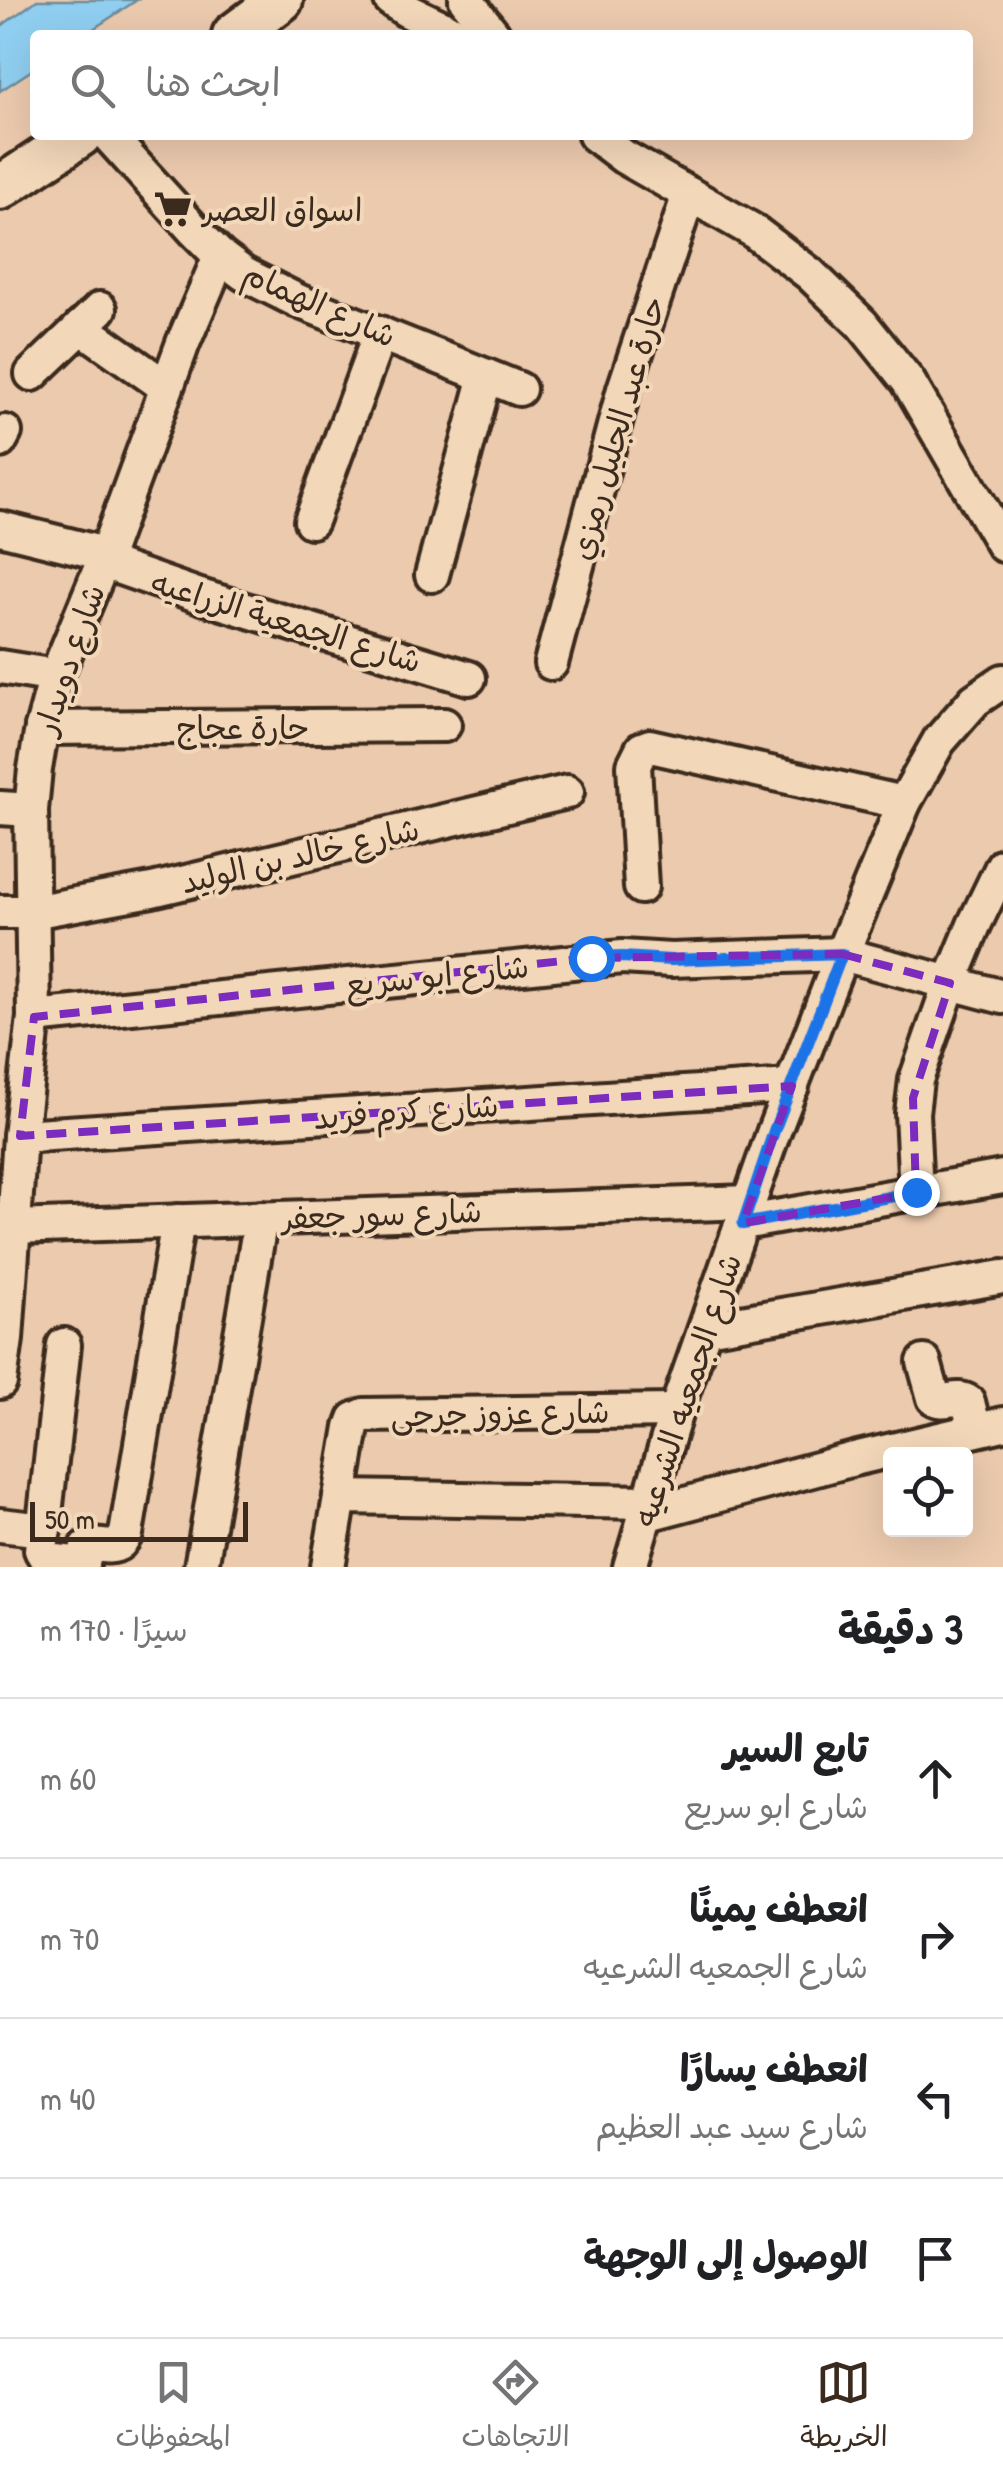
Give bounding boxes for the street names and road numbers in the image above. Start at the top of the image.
street label: شارع الهمام [235,251,403,360]
street label: حارة عبد الجليل رمزي [559,291,677,565]
street label: شارع الجمعية الزراعيه [145,559,427,685]
street label: شارع دويدار [22,578,117,743]
street label: حارة عجاج [176,706,310,750]
street label: شارع خالد بن الوليد [177,807,424,905]
street label: شارع ابو سريع [343,944,531,1008]
street label: شارع كرم فريد [312,1083,500,1143]
street label: شارع سور جعفر [278,1189,483,1241]
street label: شارع الجمعيه الشرعيه [623,1248,753,1533]
street label: شارع عزوز جرحى [390,1390,610,1438]

